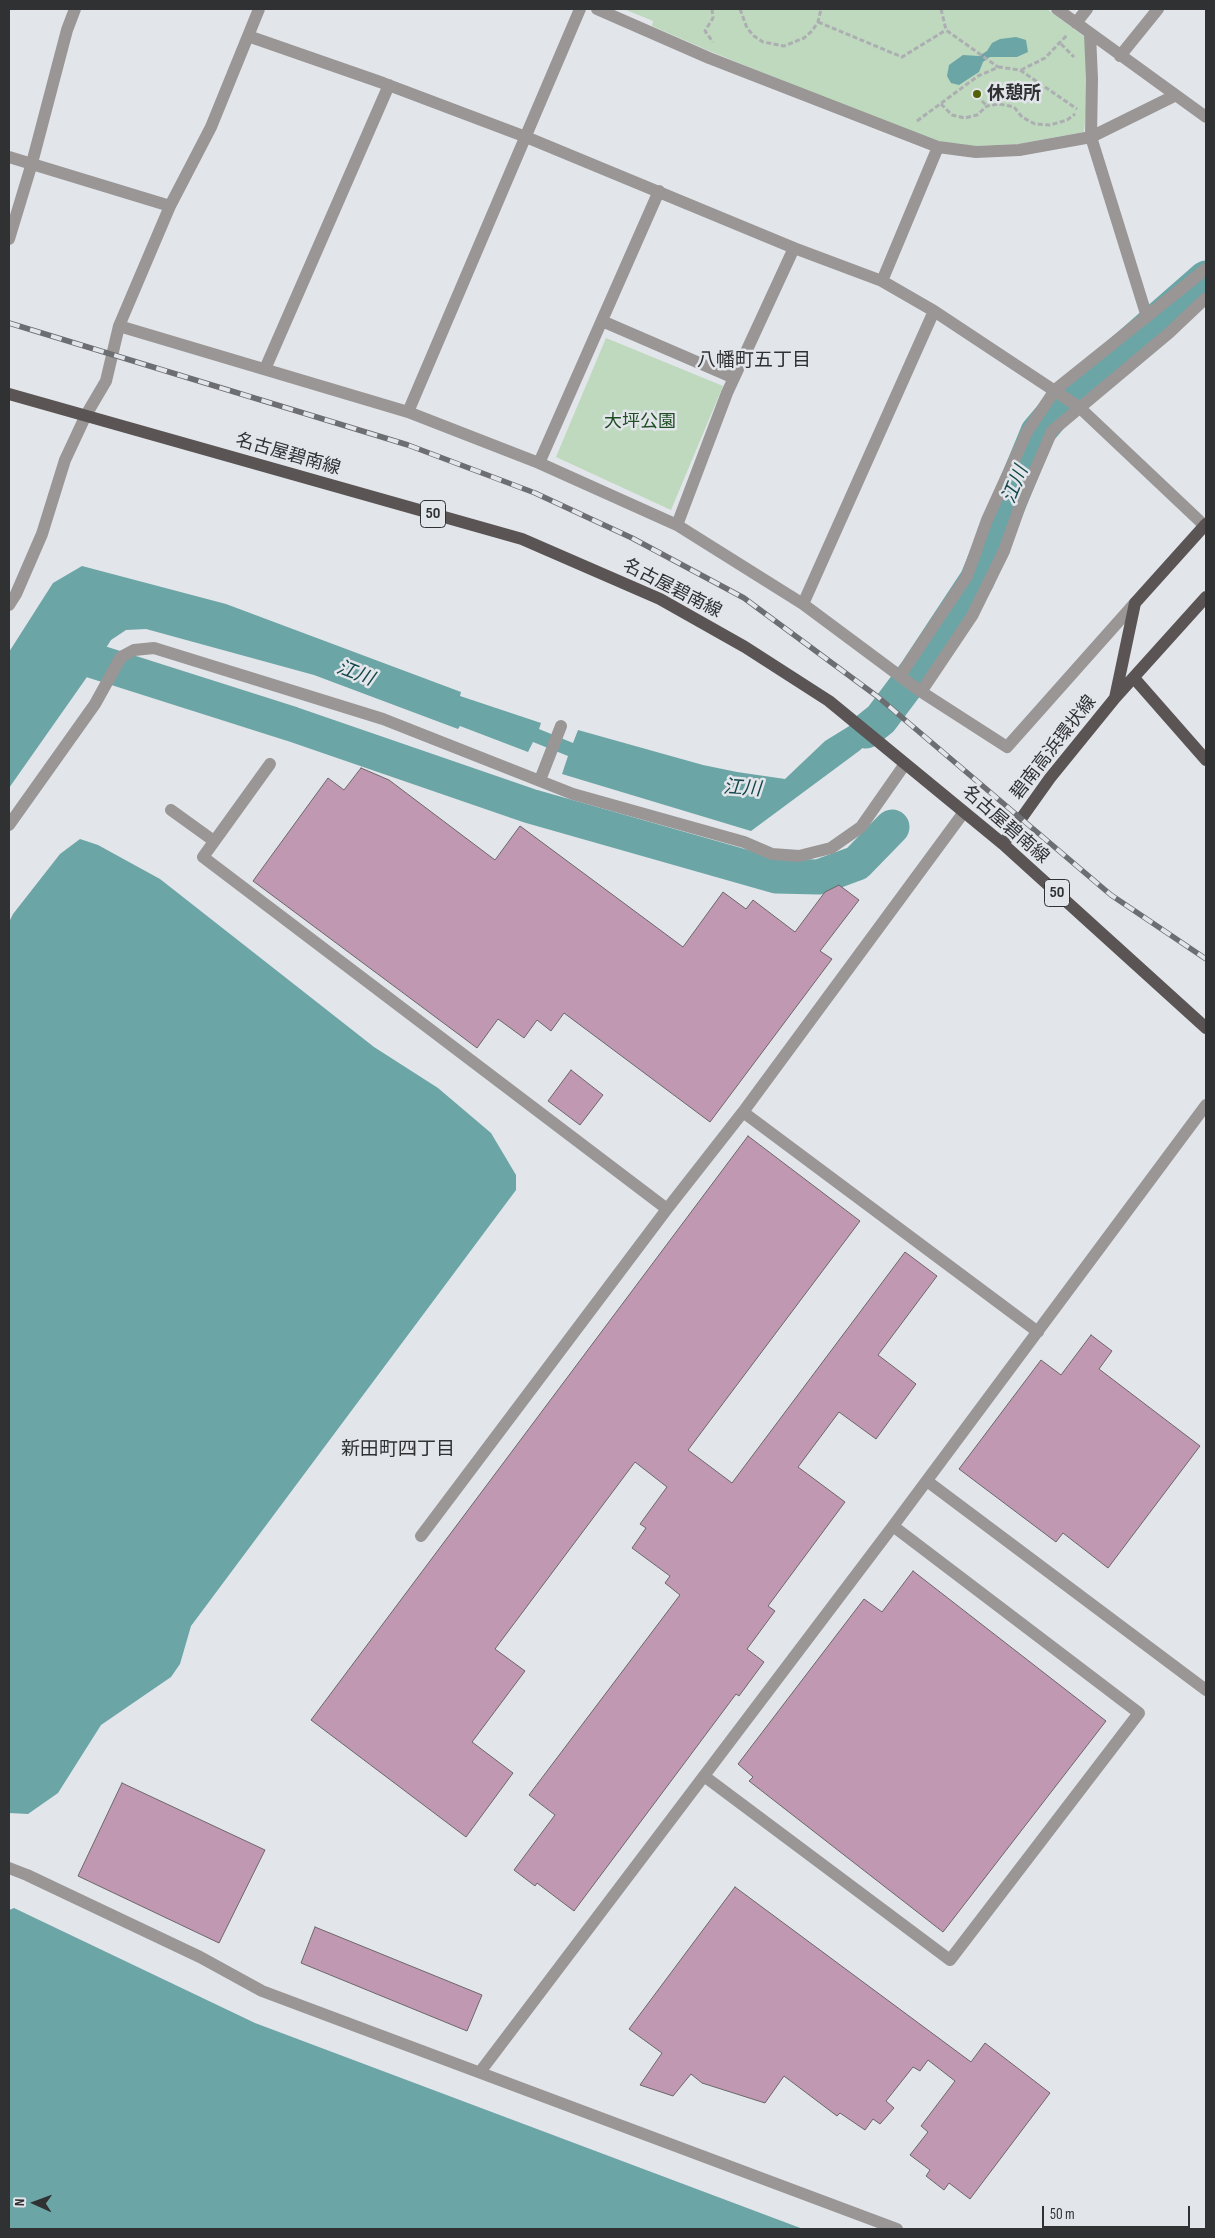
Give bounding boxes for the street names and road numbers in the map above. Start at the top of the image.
street label: 名古屋碧南線 [233,430,343,480]
road number: 50 [420,500,446,528]
street label: 名古屋碧南線 [619,555,725,623]
street label: 碧南高浜環状線 [1007,692,1101,804]
street label: 名古屋碧南線 [957,781,1053,869]
road number: 50 [1044,880,1070,906]

